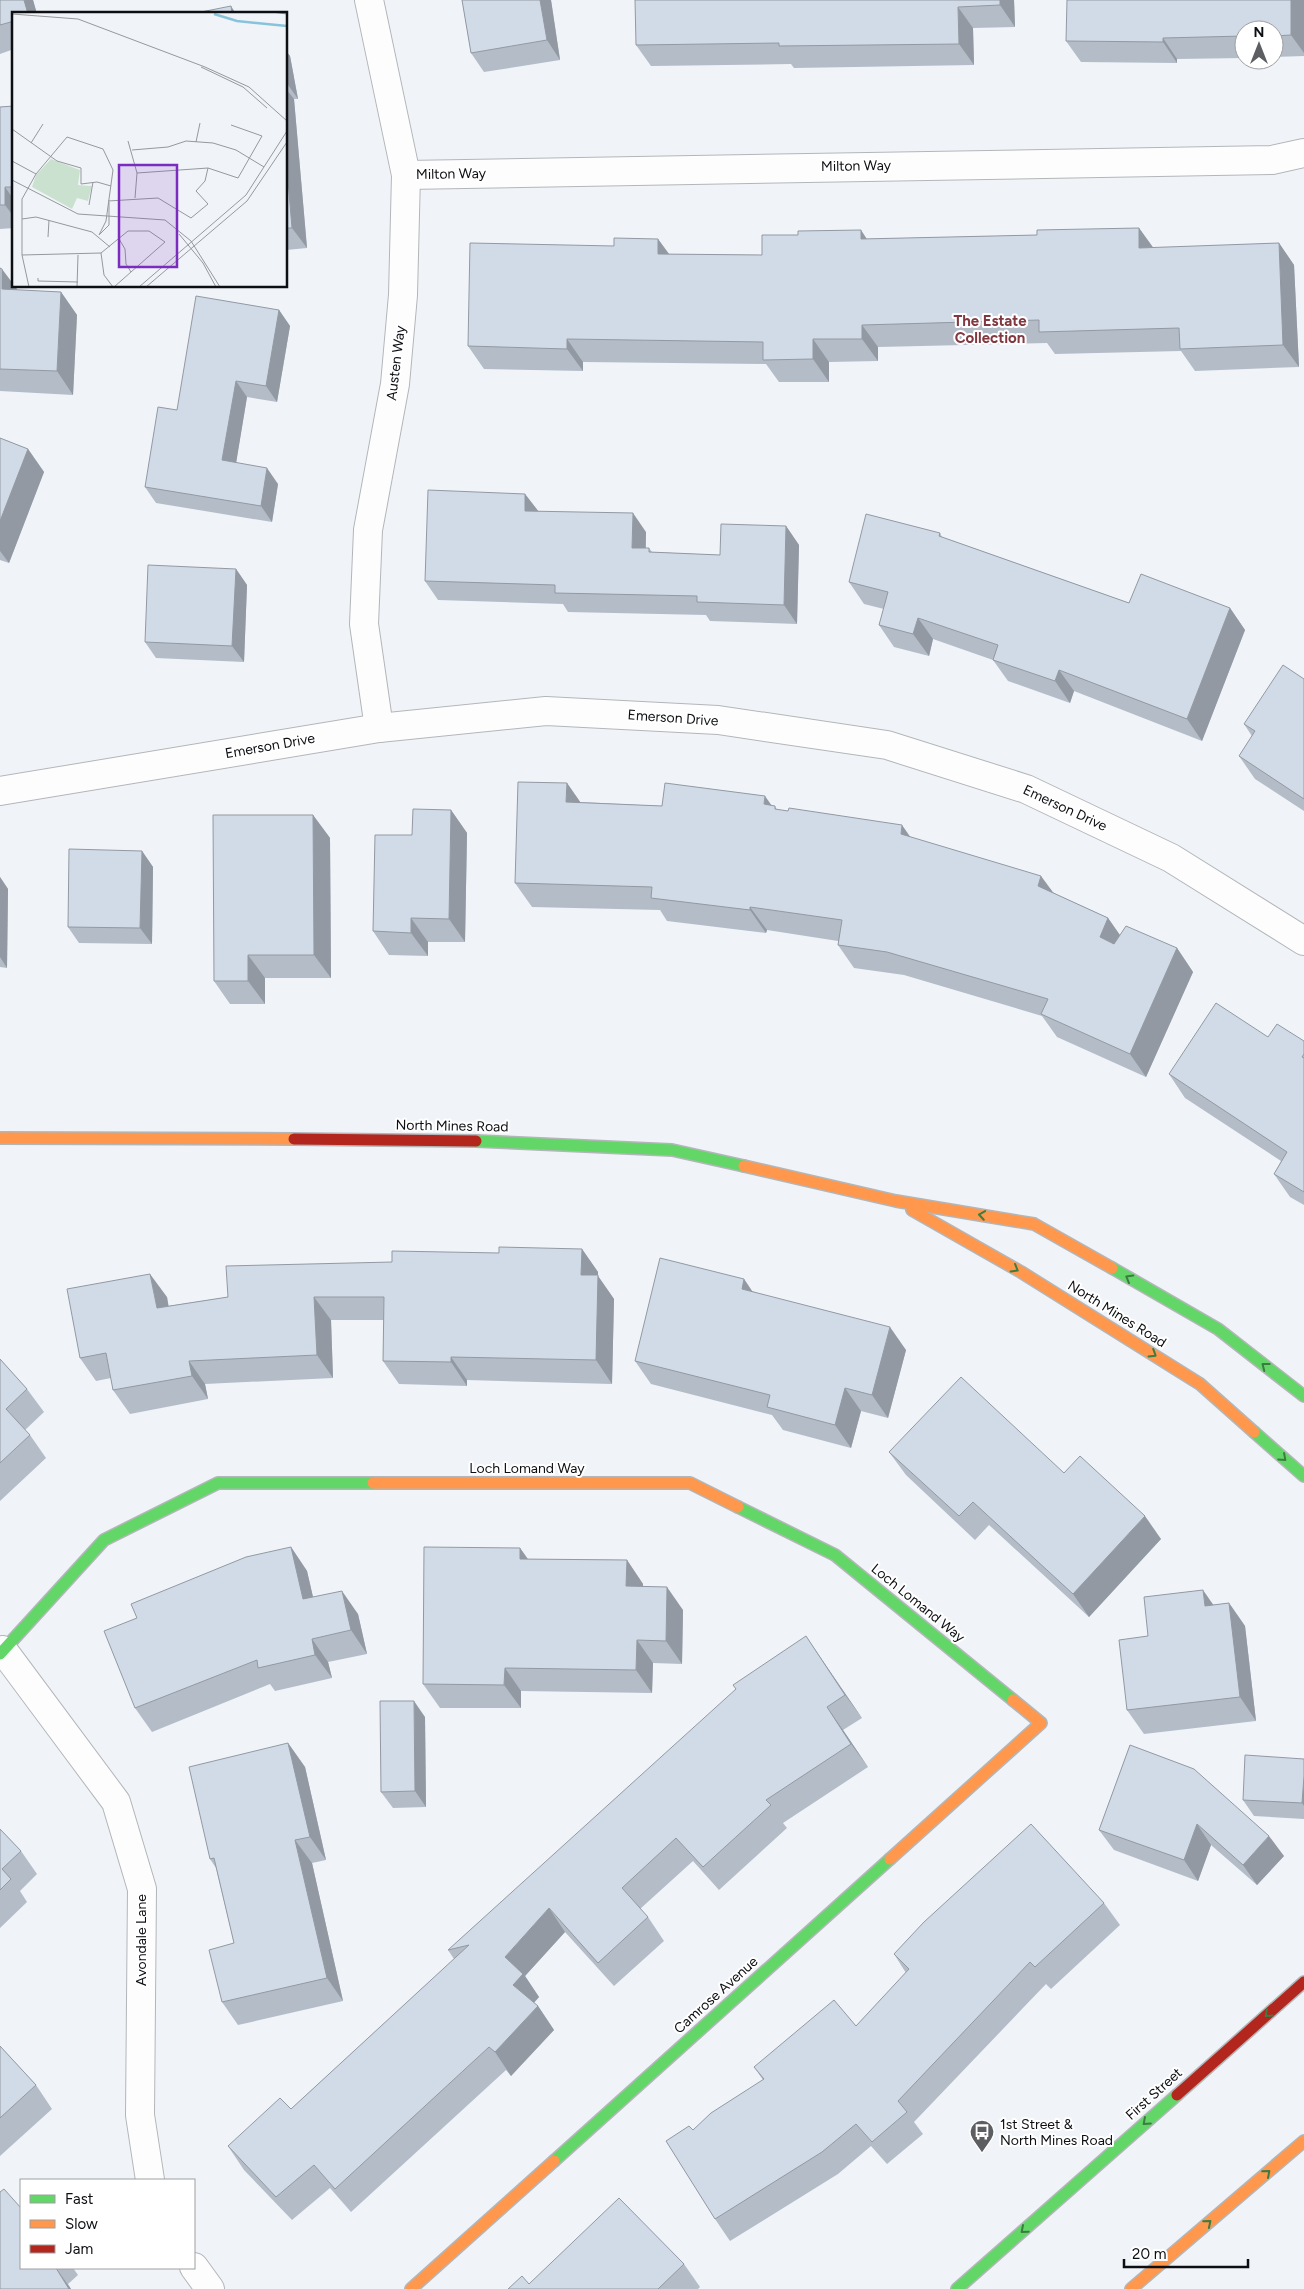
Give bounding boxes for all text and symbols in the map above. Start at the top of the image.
inset map [12,12,288,288]
north arrow [1234,20,1284,70]
text: N [1254,24,1264,41]
street label: Milton Way [821,157,892,175]
street label: Milton Way [416,165,487,183]
district label: The Estate Collection [953,312,1027,347]
street label: Austen Way [383,324,409,401]
street label: Emerson Drive [627,706,719,730]
street label: Emerson Drive [224,730,317,762]
street label: Emerson Drive [1020,781,1110,835]
street label: North Mines Road [395,1117,509,1135]
one-way arrow [977,1210,985,1221]
one-way arrow [1009,1263,1018,1273]
one-way arrow [1125,1275,1134,1285]
street label: North Mines Road [1065,1277,1169,1351]
one-way arrow [1147,1348,1156,1358]
one-way arrow [1261,1363,1271,1372]
one-way arrow [1278,1452,1287,1461]
street label: Loch Lomand Way [469,1460,585,1477]
street label: Loch Lomand Way [868,1560,969,1646]
street label: Avondale Lane [133,1894,150,1986]
street label: Camrose Avenue [671,1953,762,2037]
one-way arrow [1264,2008,1273,2017]
street label: First Street [1122,2064,1186,2124]
place label: 1st Street & North Mines Road [1000,2116,1113,2149]
one-way arrow [1143,2116,1152,2125]
bus stop icon: 1st Street & North Mines Road [969,2119,995,2153]
one-way arrow [1261,2170,1270,2179]
legend [20,2179,195,2269]
text: Fast [65,2190,94,2208]
text: Slow [65,2215,98,2233]
one-way arrow [1202,2221,1211,2229]
one-way arrow [1021,2224,1030,2233]
scale bar [1124,2236,1248,2268]
text: Jam [65,2240,93,2258]
text: 20 m [1132,2245,1166,2263]

